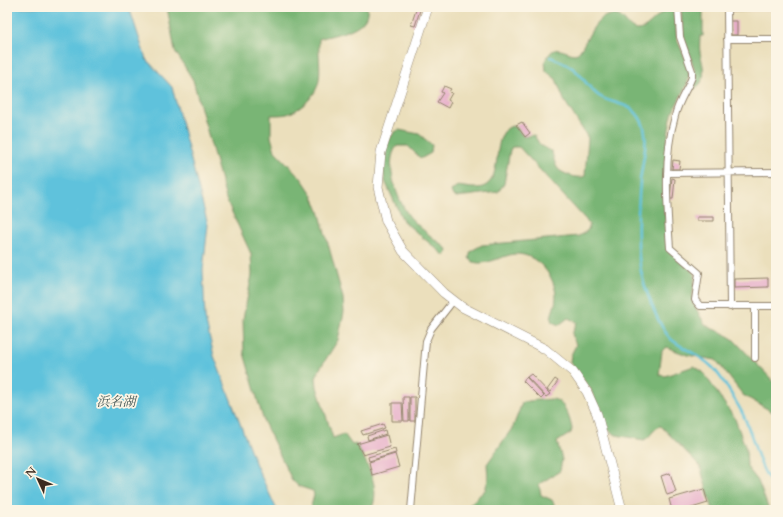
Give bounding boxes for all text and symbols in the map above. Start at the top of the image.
water label: 浜名湖 [96,393,137,411]
north arrow [18,459,58,499]
text: N [22,463,40,481]

